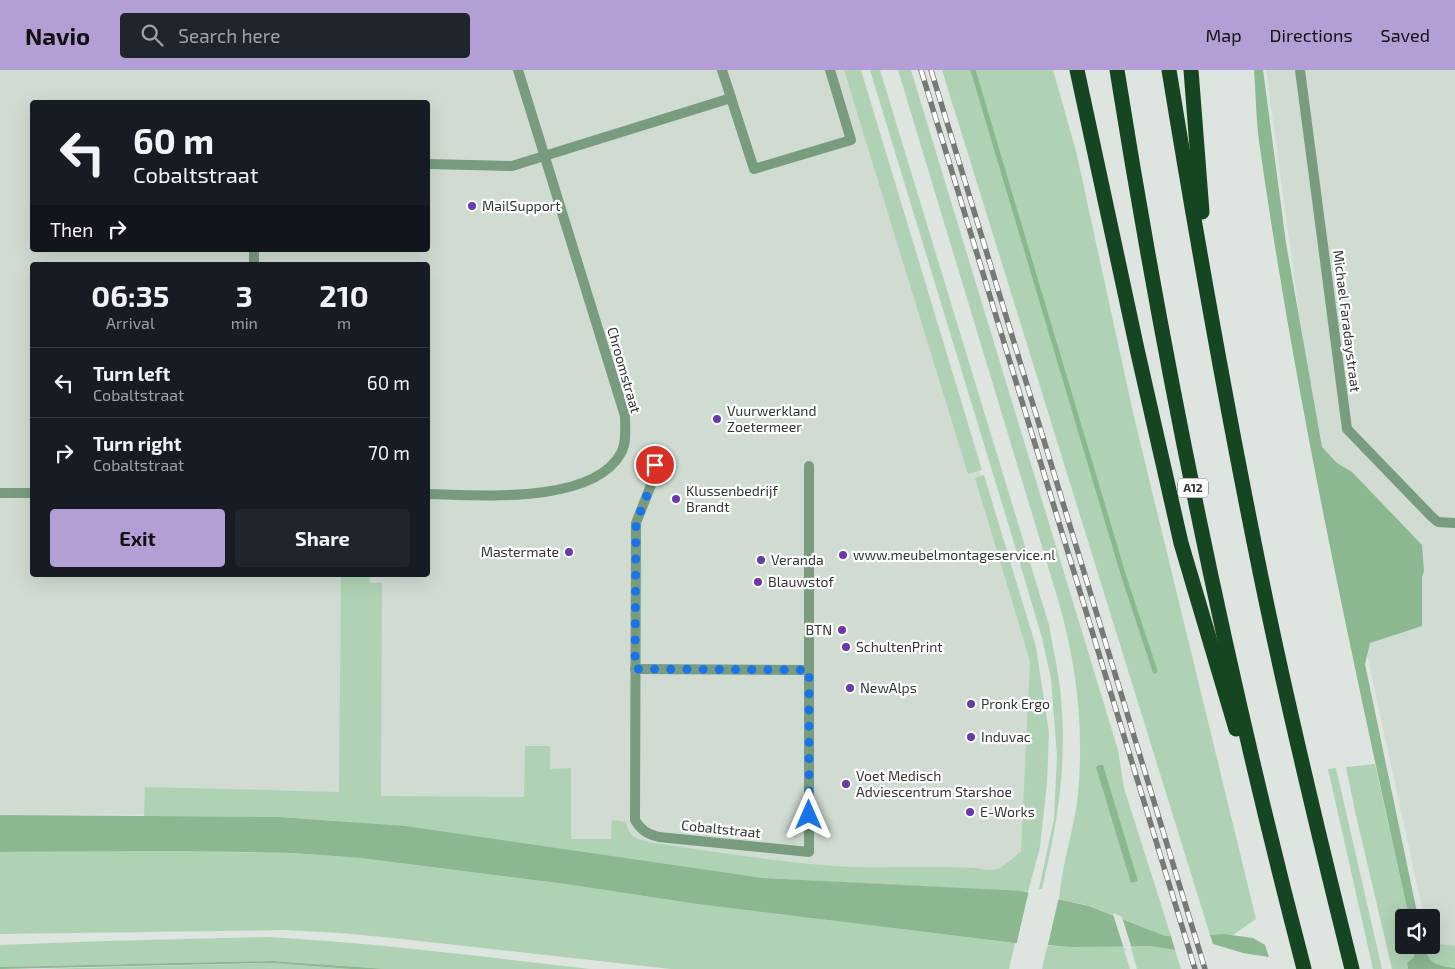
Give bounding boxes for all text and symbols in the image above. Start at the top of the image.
search box [120,13,470,58]
text: Navio [25,21,90,50]
icon: search [138,21,166,49]
text: Search here [178,24,280,47]
text: Map [1205,24,1242,46]
text: Directions [1270,24,1353,46]
text: Saved [1381,24,1430,46]
text: 60 m [133,119,214,161]
icon: left [50,120,115,185]
text: Cobaltstraat [133,161,258,187]
place label: MailSupport [482,197,561,214]
marker: MailSupport [466,200,478,212]
icon: right [103,215,131,243]
text: Then [50,218,93,241]
street label: Michael Faradaystraat [1330,249,1365,393]
text: 06:35 [91,277,169,313]
text: 3 [236,277,253,313]
text: 210 [319,277,369,313]
text: Arrival [106,313,155,332]
text: min [231,313,258,332]
text: m [337,313,351,332]
street label: Chroomstraat [604,325,645,415]
text: Turn left [93,362,170,385]
icon: left [50,369,78,397]
text: 60 m [367,371,410,394]
text: Cobaltstraat [93,385,184,404]
place label: Vuurwerkland Zoetermeer [727,402,817,435]
marker: Vuurwerkland Zoetermeer [711,413,723,425]
text: Turn right [93,432,181,455]
icon: right [50,439,78,467]
text: 70 m [368,441,410,464]
pin [634,444,676,486]
icon: arrive [641,451,669,479]
text: Cobaltstraat [93,455,184,474]
road number: A12 [1178,478,1208,498]
place label: Klussenbedrijf Brandt [686,482,778,515]
marker: Klussenbedrijf Brandt [670,493,682,505]
button: Exit [50,509,225,567]
button: Share [235,509,410,567]
place label: Mastermate [481,543,559,560]
marker: Mastermate [563,546,575,558]
place label: www.meubelmontageservice.nl [853,546,1056,563]
marker: www.meubelmontageservice.nl [837,549,849,561]
place label: Veranda [771,551,824,568]
marker: Veranda [755,554,767,566]
place label: Blauwstof [768,573,834,590]
marker: Blauwstof [752,576,764,588]
place label: BTN [805,621,832,638]
marker: BTN [836,624,848,636]
place label: SchultenPrint [856,638,943,655]
marker: SchultenPrint [840,641,852,653]
place label: NewAlps [860,679,917,696]
marker: NewAlps [844,682,856,694]
place label: Pronk Ergo [981,695,1050,712]
marker: Pronk Ergo [965,698,977,710]
place label: Induvac [981,728,1031,745]
marker: Induvac [965,731,977,743]
place label: Voet Medisch Adviescentrum Starshoe [856,767,1012,800]
marker: Voet Medisch Adviescentrum Starshoe [840,778,852,790]
position arrow [782,788,834,840]
place label: E-Works [980,803,1035,820]
marker: E-Works [964,806,976,818]
street label: Cobaltstraat [680,816,762,841]
map controls [1395,909,1440,954]
button: sound [1395,909,1440,954]

